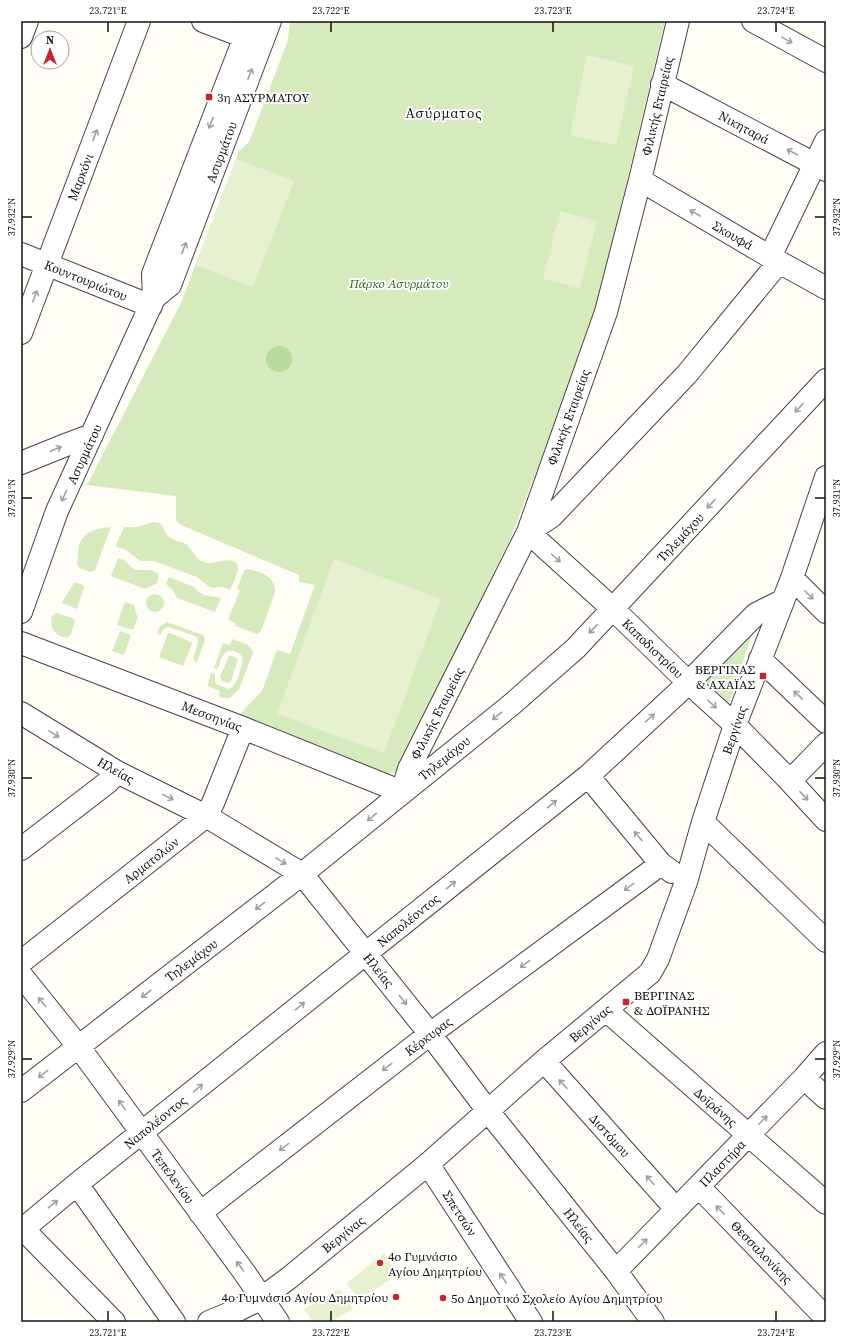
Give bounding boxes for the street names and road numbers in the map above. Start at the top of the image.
street label: Φιλικής Εταιρείας [638,55,677,157]
street label: Νικηταρά [716,107,772,148]
street label: Ασυρμάτου [202,119,241,185]
street label: Μαρκόνι [64,151,97,203]
street label: Σκουφά [710,217,756,254]
street label: Κουντουριώτου [42,256,130,305]
street label: Φιλικής Εταιρείας [543,367,594,468]
street label: Ασυρμάτου [63,421,106,487]
street label: Τηλεμάχου [653,509,708,566]
street label: Καποδιστρίου [618,615,687,682]
street label: Φιλικής Εταιρείας [407,664,468,762]
street label: Μεσσηνίας [179,697,244,736]
street label: Βεργίνας [718,703,751,757]
street label: Τηλεμάχου [415,732,474,784]
street label: Ηλείας [94,753,137,788]
street label: Αρματολών [120,833,183,887]
street label: Ναπολέοντος [373,890,443,951]
street label: Τηλεμάχου [162,935,221,986]
street label: Ηλείας [359,950,398,991]
street label: Βεργίνας [566,1001,615,1046]
street label: Κέρκυρας [401,1013,456,1060]
street label: Δοϊράνης [691,1084,741,1131]
street label: Ναπολέοντος [120,1092,190,1153]
street label: Διστόμου [586,1110,634,1161]
street label: Πλαστήρα [695,1136,749,1191]
street label: Τεπελενίου [147,1146,198,1207]
street label: Σπετσών [439,1187,481,1239]
street label: Ηλείας [560,1204,598,1246]
street label: Βεργίνας [318,1212,368,1257]
street label: Θεσσαλονίκης [727,1217,796,1288]

